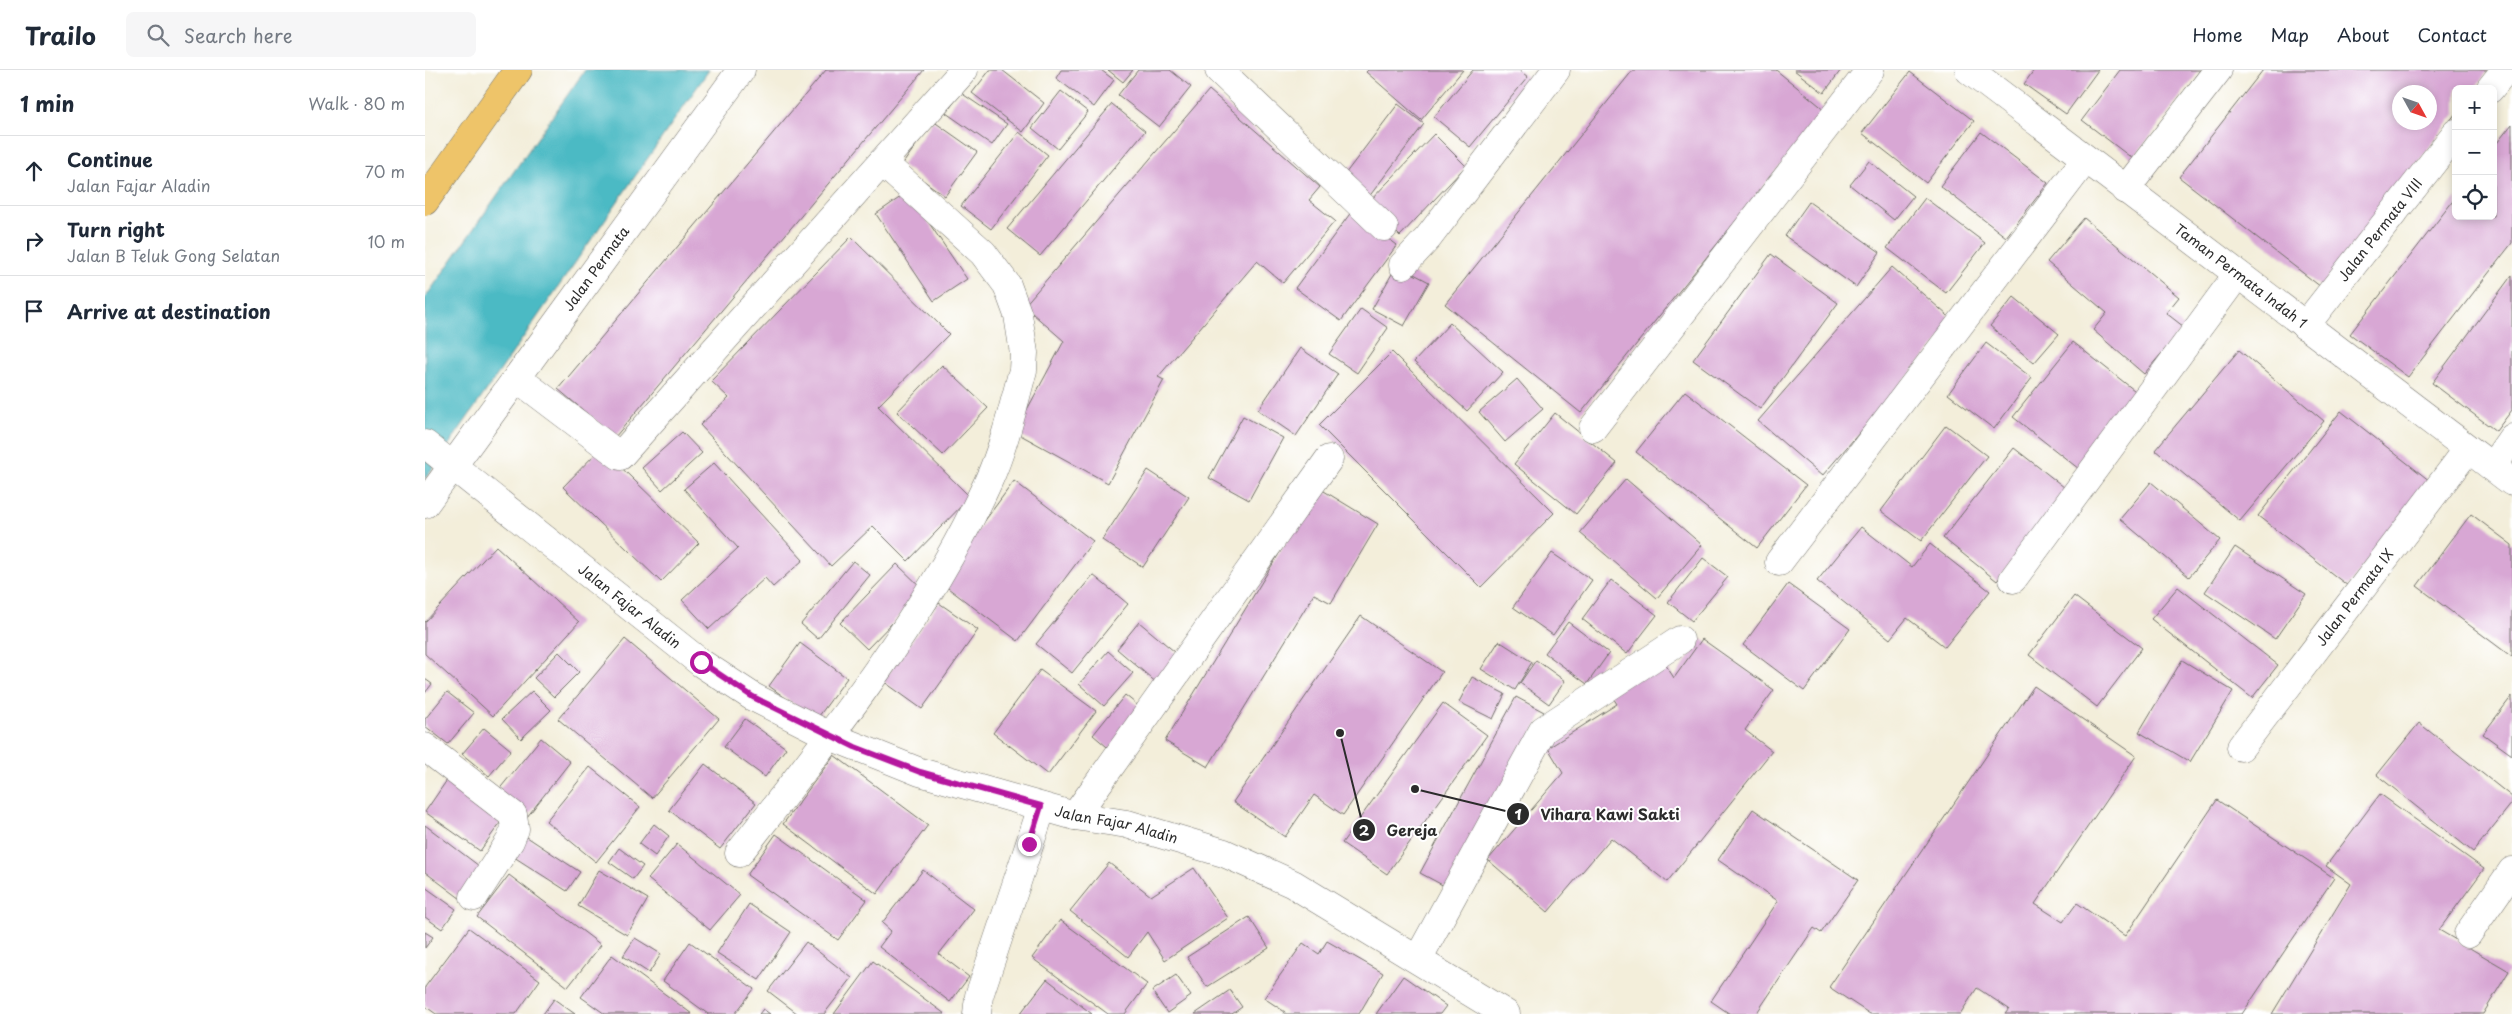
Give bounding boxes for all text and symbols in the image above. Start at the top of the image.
search box [126,12,476,57]
text: Trailo [25,17,96,53]
icon: search [144,21,172,49]
text: Search here [184,21,292,49]
text: Home [2192,21,2242,48]
text: Map [2270,21,2309,48]
text: About [2337,21,2389,48]
text: Contact [2417,21,2487,48]
north arrow [2392,85,2437,130]
map controls [2452,85,2497,220]
button: + [2452,85,2497,130]
text: 1 min [20,87,74,119]
text: Walk · 80 m [308,91,405,115]
button: − [2452,130,2497,175]
text: Continue [67,145,153,173]
icon: ahead [20,157,48,185]
text: 70 m [365,159,405,183]
text: Jalan Fajar Aladin [67,173,211,197]
street label: Jalan Permata VIII [2333,173,2427,286]
button: locate [2452,175,2497,220]
text: Turn right [67,215,165,243]
street label: Taman Permata Indah 1 [2170,218,2312,333]
street label: Jalan Permata [558,221,634,315]
icon: right [20,227,48,255]
text: 10 m [368,229,405,253]
text: Jalan B Teluk Gong Selatan [67,243,280,267]
icon: arrive [20,297,48,325]
text: Arrive at destination [67,297,271,325]
street label: Jalan Permata IX [2311,544,2399,650]
street label: Jalan Fajar Aladin [574,559,686,653]
route start [690,651,713,674]
callout: Vihara Kawi Sakti [1505,799,1690,829]
street label: Jalan Fajar Aladin [1052,800,1180,849]
text: 1 [1514,802,1522,825]
text: Vihara Kawi Sakti [1540,802,1680,825]
callout: Gereja [1351,815,1447,845]
text: 2 [1359,818,1370,841]
text: Gereja [1387,818,1437,841]
route end [1018,833,1041,856]

